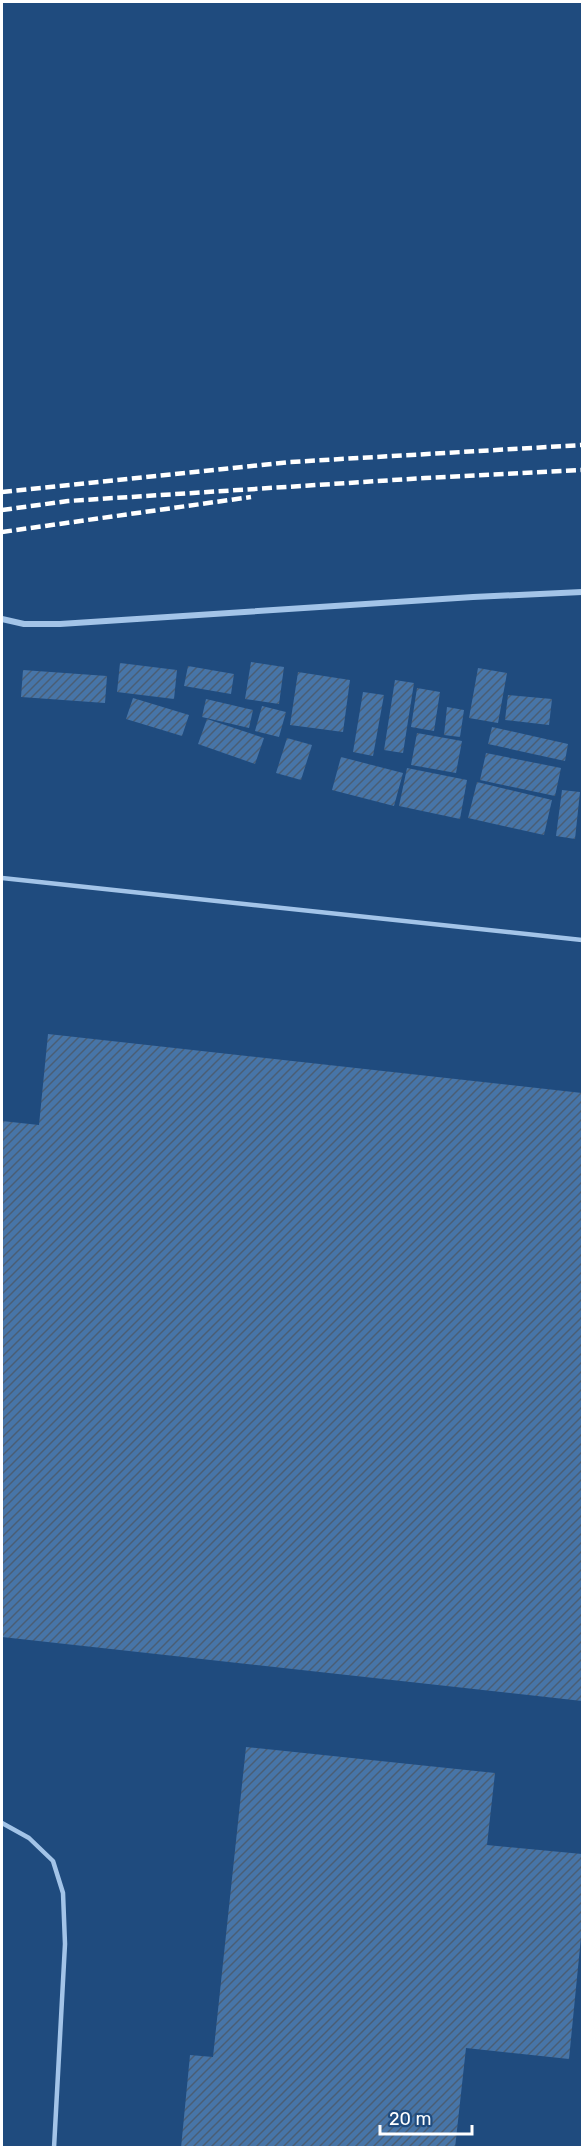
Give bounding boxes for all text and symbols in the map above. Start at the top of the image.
scale bar [380,2098,472,2136]
text: 20 m [389,2108,431,2130]

